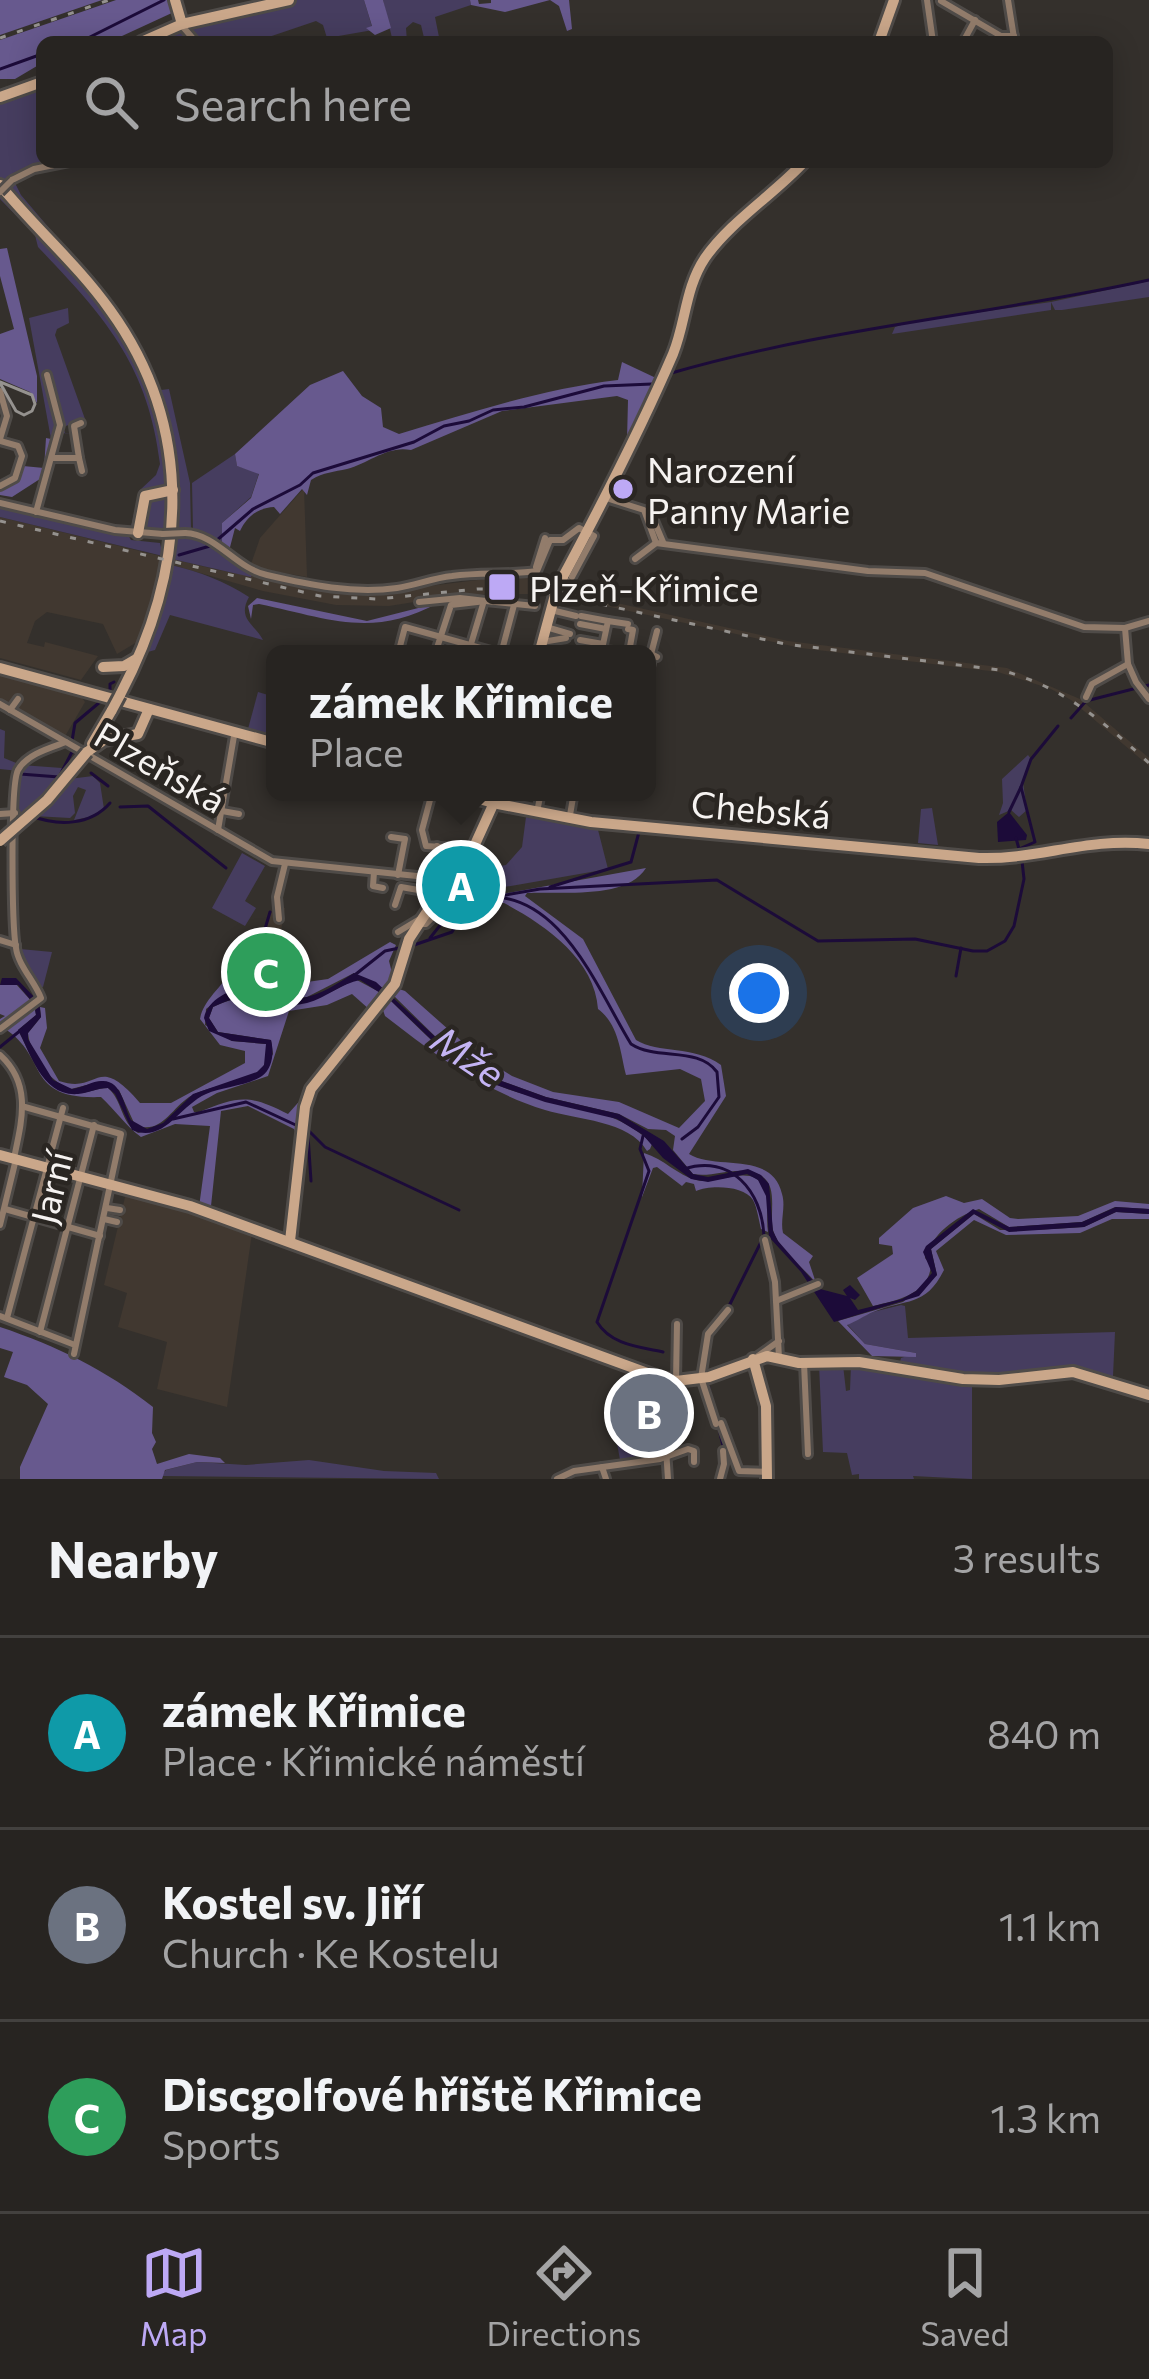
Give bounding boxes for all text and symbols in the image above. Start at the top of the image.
search box [36,36,1113,168]
icon: search [78,69,144,135]
text: Search here [174,75,412,130]
place label: Narození Panny Marie [647,446,850,531]
marker: Narození Panny Marie [610,476,636,502]
place label: Plzeň-Křimice [529,565,759,609]
marker: Plzeň-Křimice [486,571,518,603]
popup [266,645,656,801]
text: zámek Křimice [309,672,613,727]
street label: Plzeňská [88,711,234,821]
text: Place [309,727,404,775]
street label: Chebská [689,780,833,836]
pin: A [422,840,500,930]
pin: C [227,927,305,1017]
your location [729,963,789,1023]
water label: Mže [424,1014,514,1096]
street label: Jarní [20,1144,81,1228]
pin: B [610,1368,688,1458]
text: Nearby [48,1526,218,1589]
text: 3 results [953,1533,1101,1581]
text: zámek Křimice [162,1681,466,1736]
text: A [73,1709,101,1757]
text: 840 m [987,1709,1101,1757]
text: Place · Křimické náměstí [162,1736,585,1784]
text: Kostel sv. Jiří [162,1873,423,1928]
text: B [74,1901,100,1949]
text: 1.1 km [999,1901,1101,1949]
text: Church · Ke Kostelu [162,1928,500,1976]
text: Discgolfové hřiště Křimice [162,2065,702,2120]
text: C [74,2093,100,2141]
text: 1.3 km [990,2093,1101,2141]
text: Sports [162,2120,281,2168]
tab: Map [140,2240,208,2353]
tab: Directions [487,2240,641,2353]
tab: Saved [920,2240,1009,2353]

